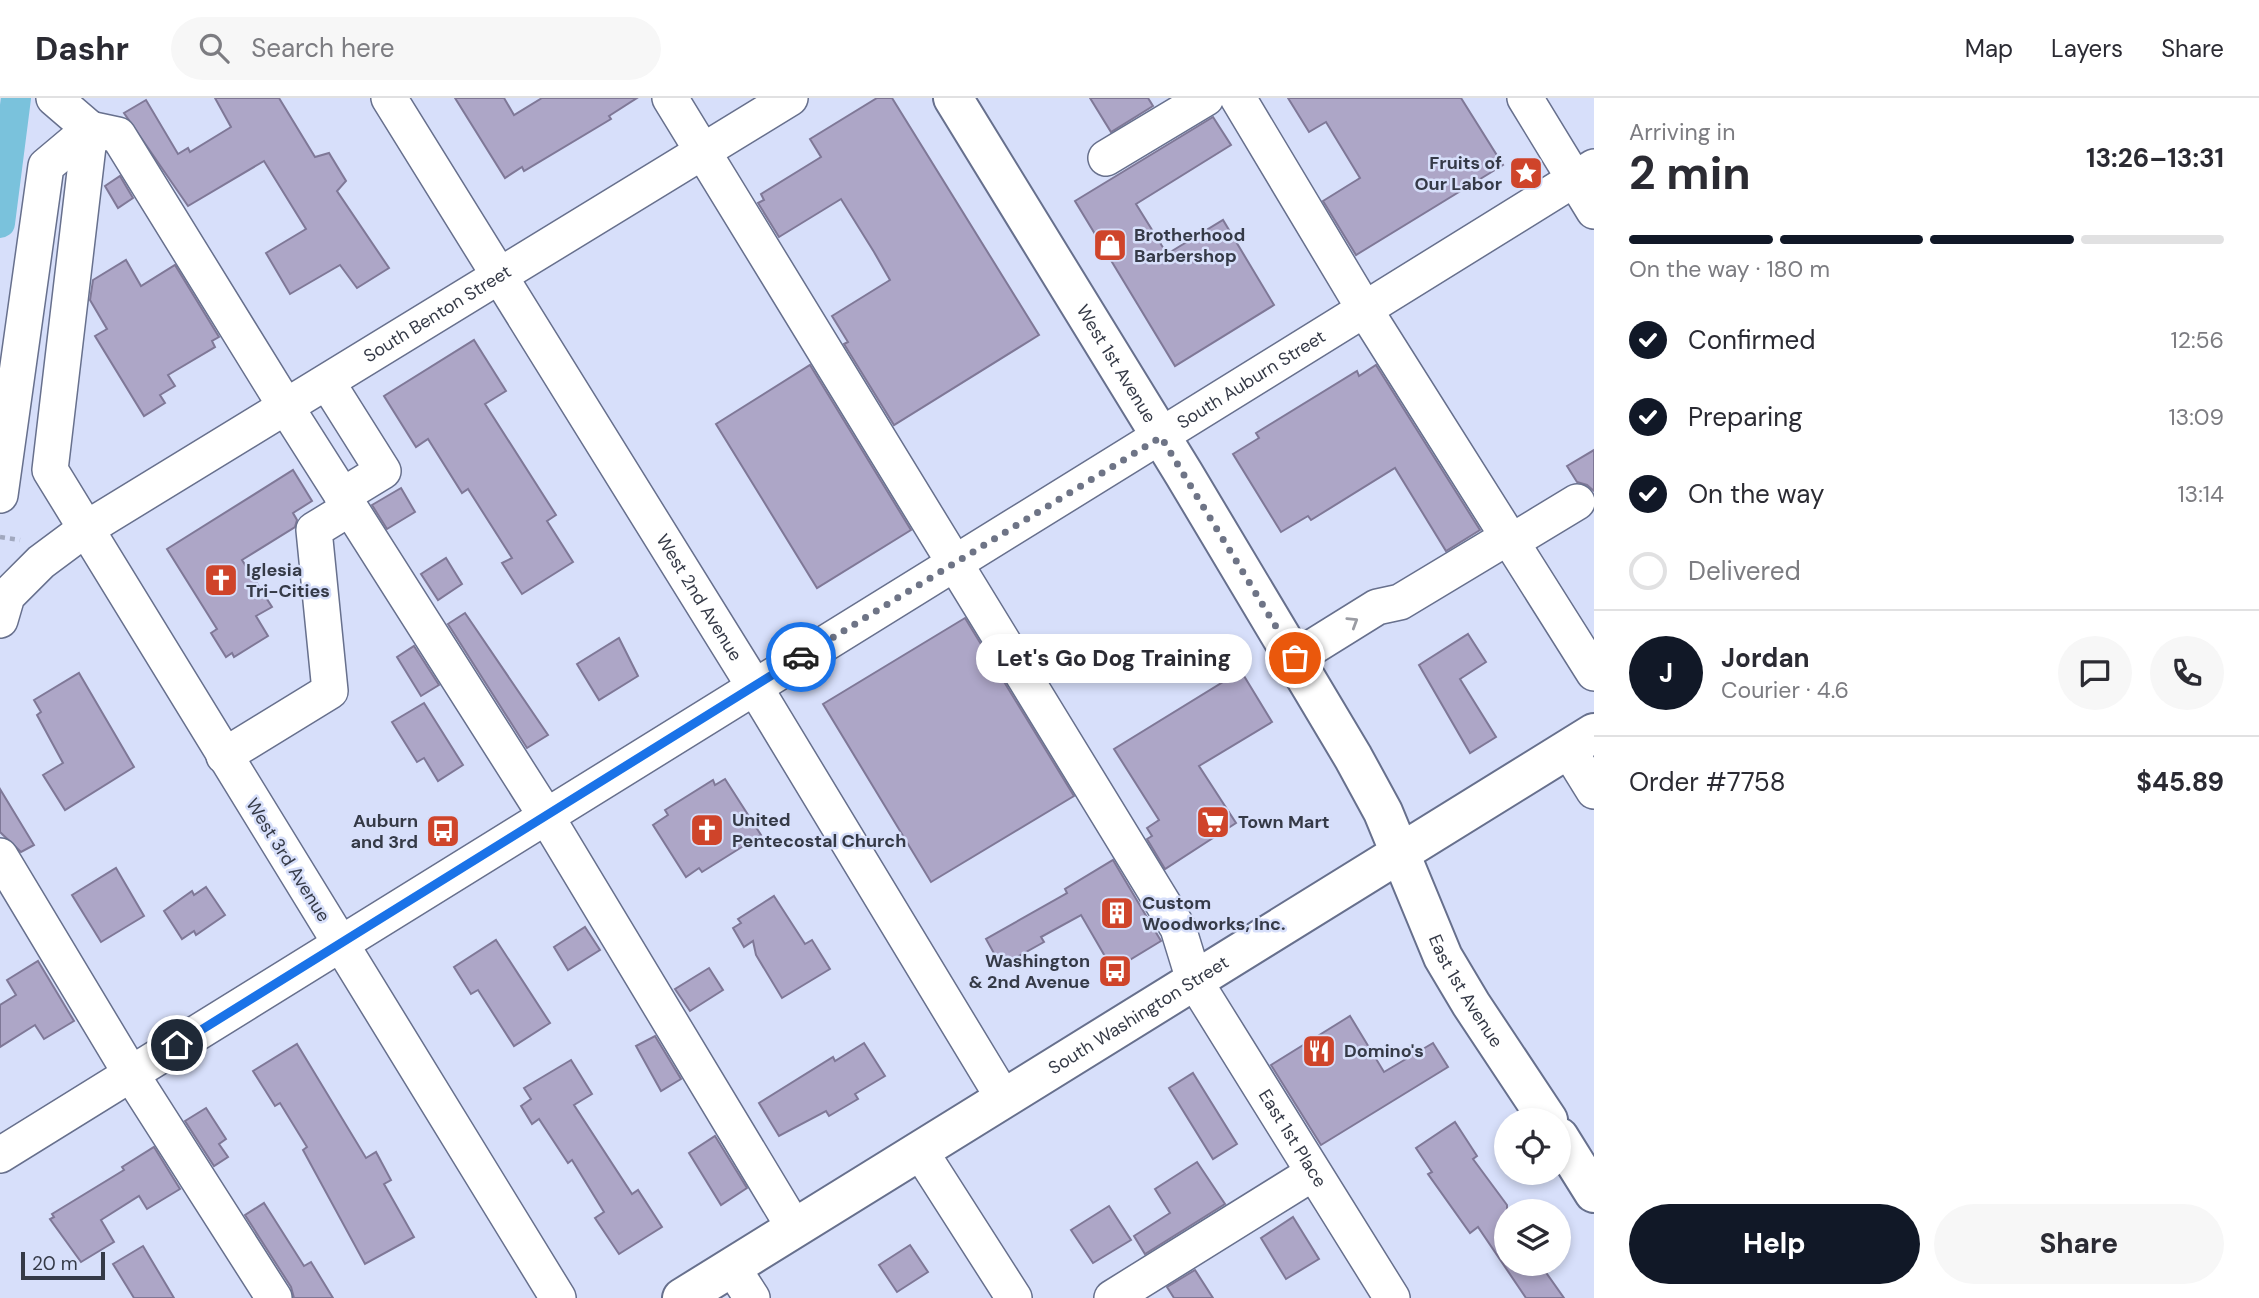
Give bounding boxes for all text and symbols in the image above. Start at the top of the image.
search box [171,17,661,80]
text: Dashr [35,27,129,70]
icon: search [195,29,233,67]
text: Search here [251,31,395,65]
text: Map [1965,33,2013,64]
text: Layers [2051,33,2123,64]
text: Share [2161,33,2224,64]
text: Arriving in [1629,117,1735,147]
text: 13:26–13:31 [2086,141,2224,175]
text: 2 min [1629,143,1751,203]
place label: Fruits of Our Labor [1414,151,1502,196]
place icon: Fruits of Our Labor [1507,154,1545,192]
place label: Brotherhood Barbershop [1134,223,1245,268]
shop icon: Brotherhood Barbershop [1091,226,1129,264]
text: On the way · 180 m [1629,254,1830,284]
street label: South Benton Street [359,259,516,368]
street label: West 1st Avenue [1071,300,1162,427]
icon: check [1629,321,1667,359]
text: Confirmed [1688,323,1815,357]
street label: South Auburn Street [1172,324,1330,435]
text: 12:56 [2170,325,2224,355]
icon: check [1629,398,1667,436]
text: Preparing [1688,400,1803,434]
text: 13:09 [2168,402,2224,432]
icon: check [1629,475,1667,513]
text: On the way [1688,477,1824,511]
text: 13:14 [2177,479,2224,509]
street label: West 2nd Avenue [651,530,748,666]
text: Delivered [1688,554,1801,588]
place label: Iglesia Tri-Cities [246,558,330,603]
church icon: Iglesia Tri-Cities [202,561,240,599]
one-way arrow [1345,618,1358,631]
courier [766,622,836,692]
pin [1265,628,1325,688]
callout: Let's Go Dog Training [976,634,1253,682]
button: chat [2058,636,2132,710]
button: phone [2150,636,2224,710]
icon: car [782,638,820,676]
icon: bag [1276,639,1314,677]
text: Jordan [1721,641,1810,675]
text: Let's Go Dog Training [997,643,1231,673]
text: J [1659,656,1673,690]
text: Courier · 4.6 [1721,675,1849,705]
text: Order #7758 [1629,765,1785,799]
text: $45.89 [2136,765,2224,799]
street label: West 3rd Avenue [240,794,336,926]
supermarket icon: Town Mart [1194,803,1232,841]
place label: United Pentecostal Church [732,808,906,853]
place label: Auburn and 3rd [350,809,418,854]
place label: Town Mart [1238,810,1330,834]
church icon: United Pentecostal Church [688,811,726,849]
bus stop icon: Auburn and 3rd [424,812,462,850]
place label: Custom Woodworks, Inc. [1142,891,1286,936]
building icon: Custom Woodworks, Inc. [1098,894,1136,932]
street label: East 1st Avenue [1423,931,1508,1052]
place label: Washington & 2nd Avenue [969,949,1090,994]
street label: South Washington Street [1044,950,1233,1080]
bus stop icon: Washington & 2nd Avenue [1096,952,1134,990]
pin [147,1015,207,1075]
icon: home [158,1026,196,1064]
restaurant icon: Domino's [1300,1032,1338,1070]
place label: Domino's [1344,1039,1424,1063]
street label: East 1st Place [1253,1085,1332,1192]
map controls [1494,1108,1571,1276]
button: locate [1494,1108,1571,1185]
button: layers [1494,1199,1571,1276]
button: Help [1629,1204,1920,1284]
button: Share [1934,1204,2224,1284]
scale bar [21,1249,105,1281]
text: 20 m [32,1251,78,1276]

